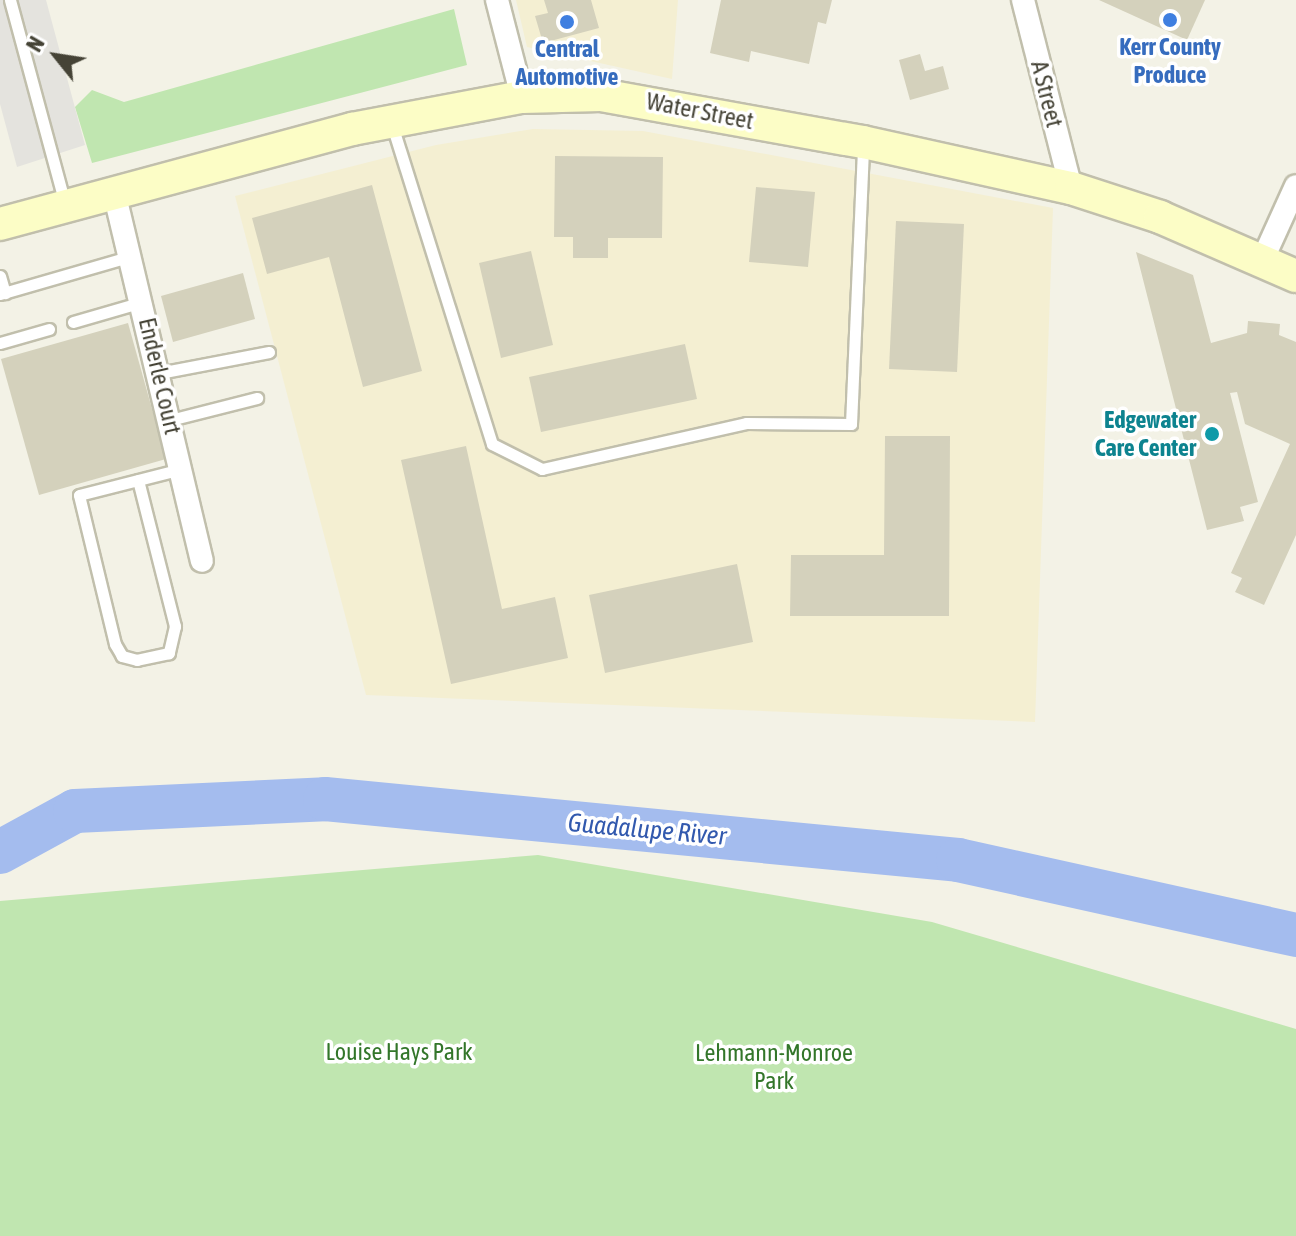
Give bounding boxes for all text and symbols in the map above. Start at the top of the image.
marker: Kerr County Produce [1161,11,1179,29]
marker: Central Automotive [558,13,576,31]
north arrow [16,16,96,96]
text: N [21,32,50,56]
place label: Kerr County Produce [1119,33,1221,89]
place label: Central Automotive [516,35,618,91]
street label: A Street [1025,58,1069,130]
street label: Water Street [644,87,756,135]
street label: Enderle Court [133,315,187,437]
place label: Edgewater Care Center [1095,406,1196,462]
marker: Edgewater Care Center [1203,425,1221,443]
water label: Guadalupe River [566,808,728,852]
park label: Louise Hays Park [325,1038,473,1066]
park label: Lehmann-Monroe Park [695,1039,853,1095]

